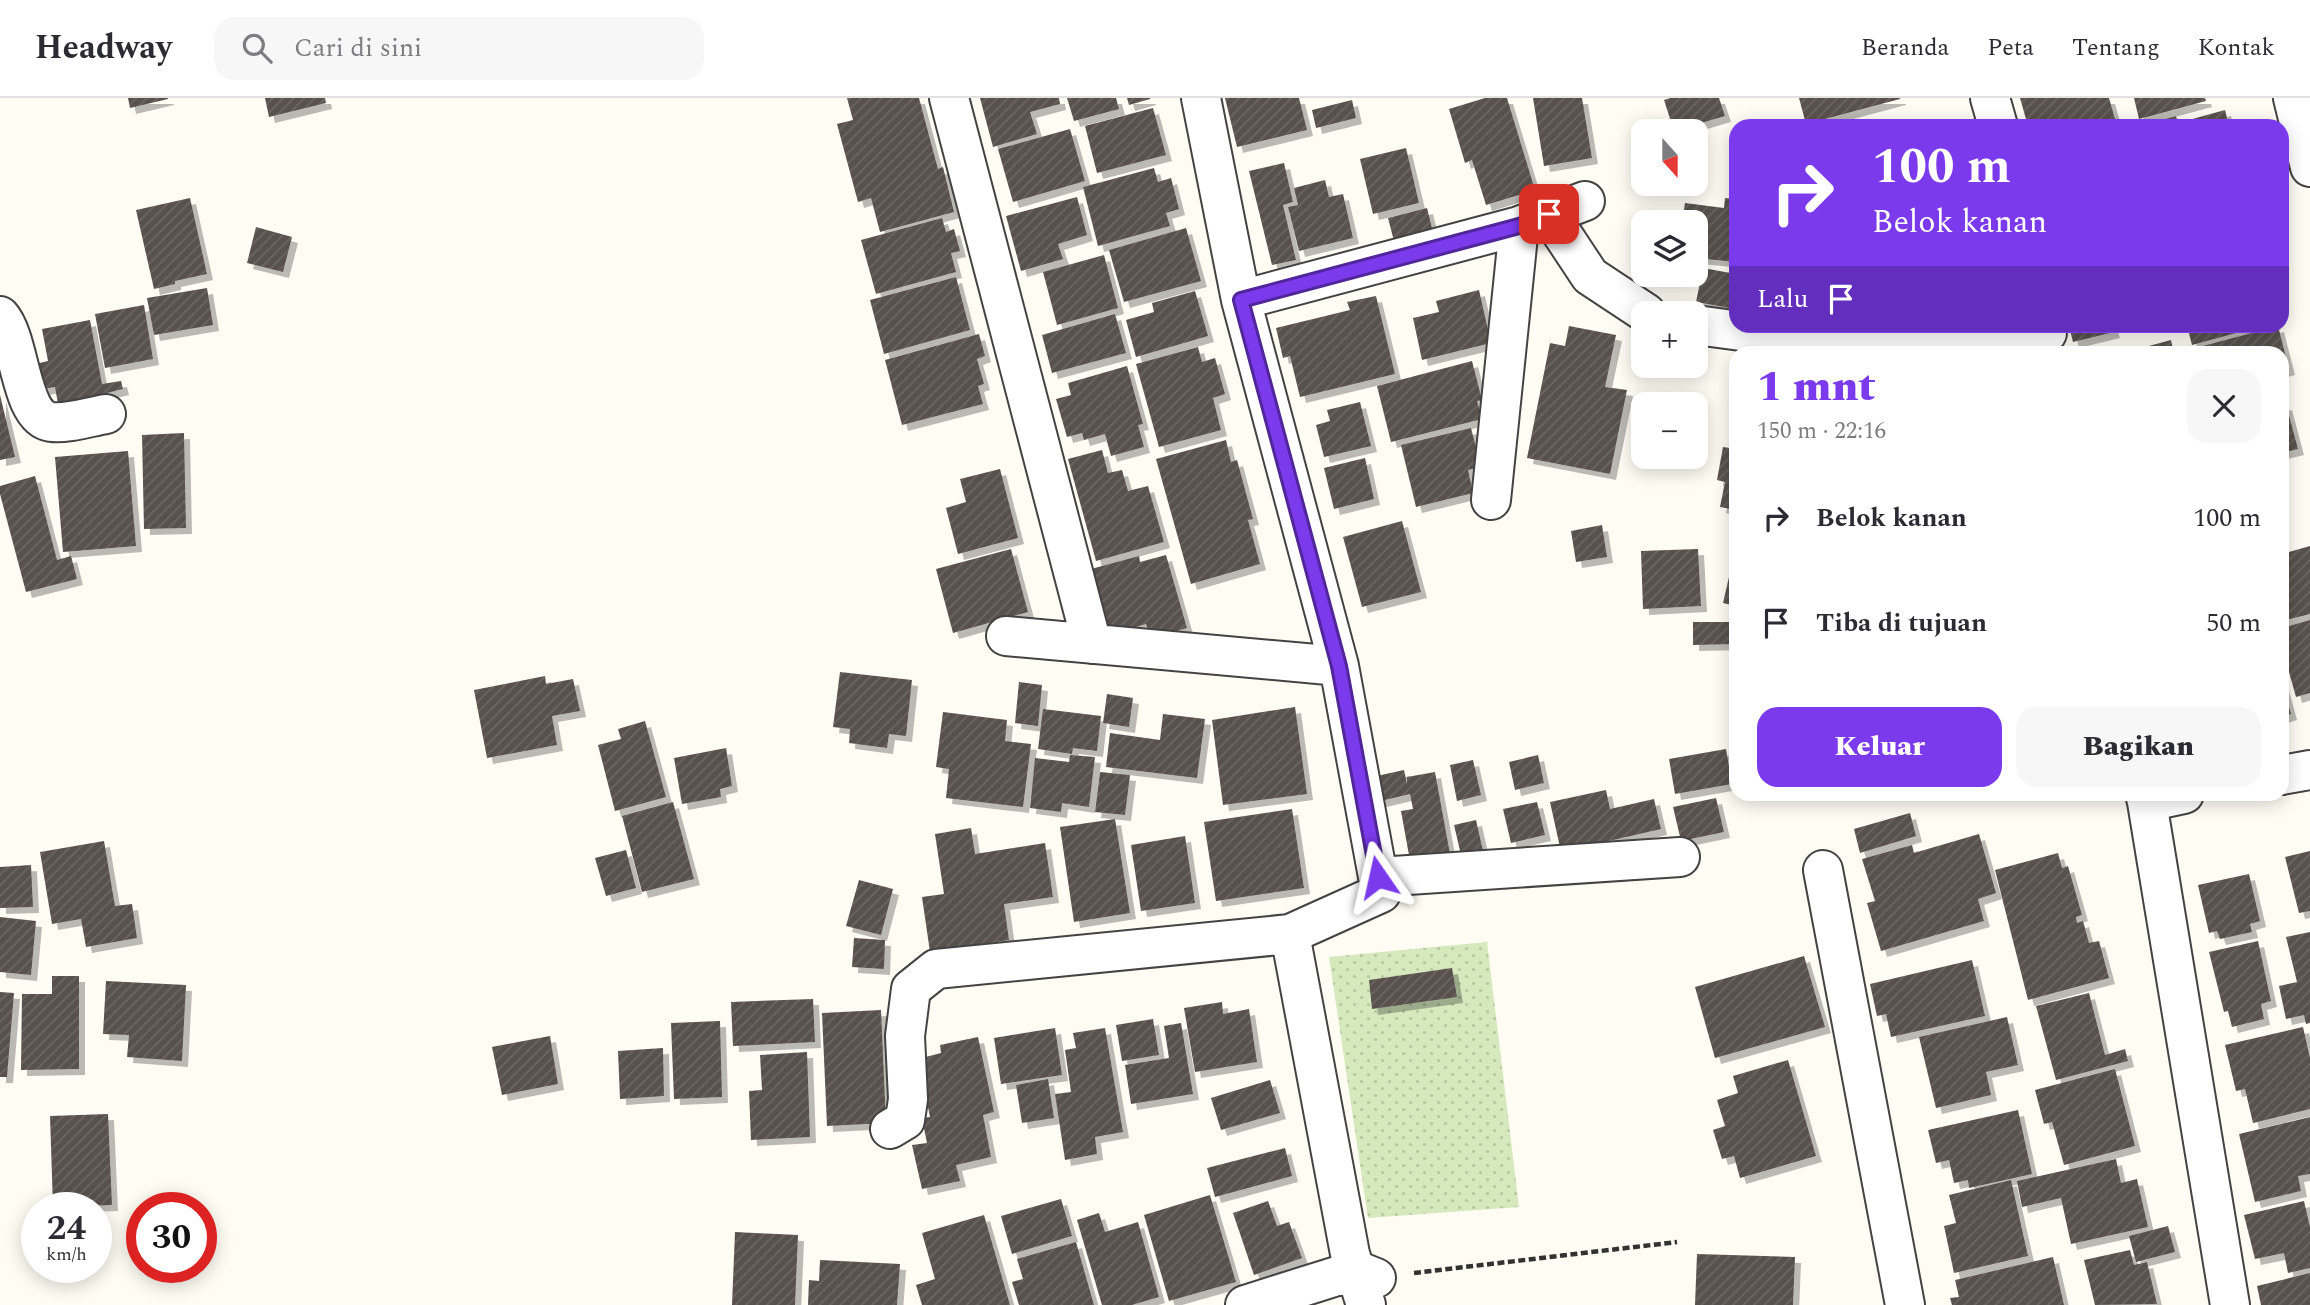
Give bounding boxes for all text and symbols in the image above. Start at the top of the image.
search box [214,17,704,80]
text: Headway [35,23,172,73]
text: Cari di sini [294,28,422,68]
icon: search [238,29,276,67]
text: Beranda [1861,30,1949,66]
text: Peta [1987,30,2034,66]
text: Tentang [2072,30,2160,66]
text: Kontak [2198,30,2275,66]
north arrow [1631,119,1708,196]
map controls [1631,119,1708,469]
text: 100 m [1872,130,2011,205]
icon: right [1757,147,1848,238]
pin [1519,184,1579,244]
icon: arrive [1530,195,1568,233]
text: Belok kanan [1872,198,2047,247]
button: layers [1631,210,1708,287]
text: Lalu [1757,279,1808,319]
icon: arrive [1822,280,1860,318]
button: + [1631,301,1708,378]
text: 1 mnt [1757,356,1876,419]
button: close [2187,369,2261,443]
button: − [1631,392,1708,469]
text: 150 m · 22:16 [1757,414,1886,449]
text: Belok kanan [1816,498,1967,538]
text: 100 m [2193,498,2261,538]
icon: right [1757,499,1795,537]
text: Tiba di tujuan [1816,603,1987,643]
text: 50 m [2206,603,2261,643]
icon: arrive [1757,604,1795,642]
button: Keluar [1757,707,2002,787]
button: Bagikan [2016,707,2261,787]
position arrow [1341,840,1415,914]
speed limit sign: 30 [126,1192,217,1283]
text: 24 [47,1202,86,1255]
text: km/h [46,1241,87,1268]

